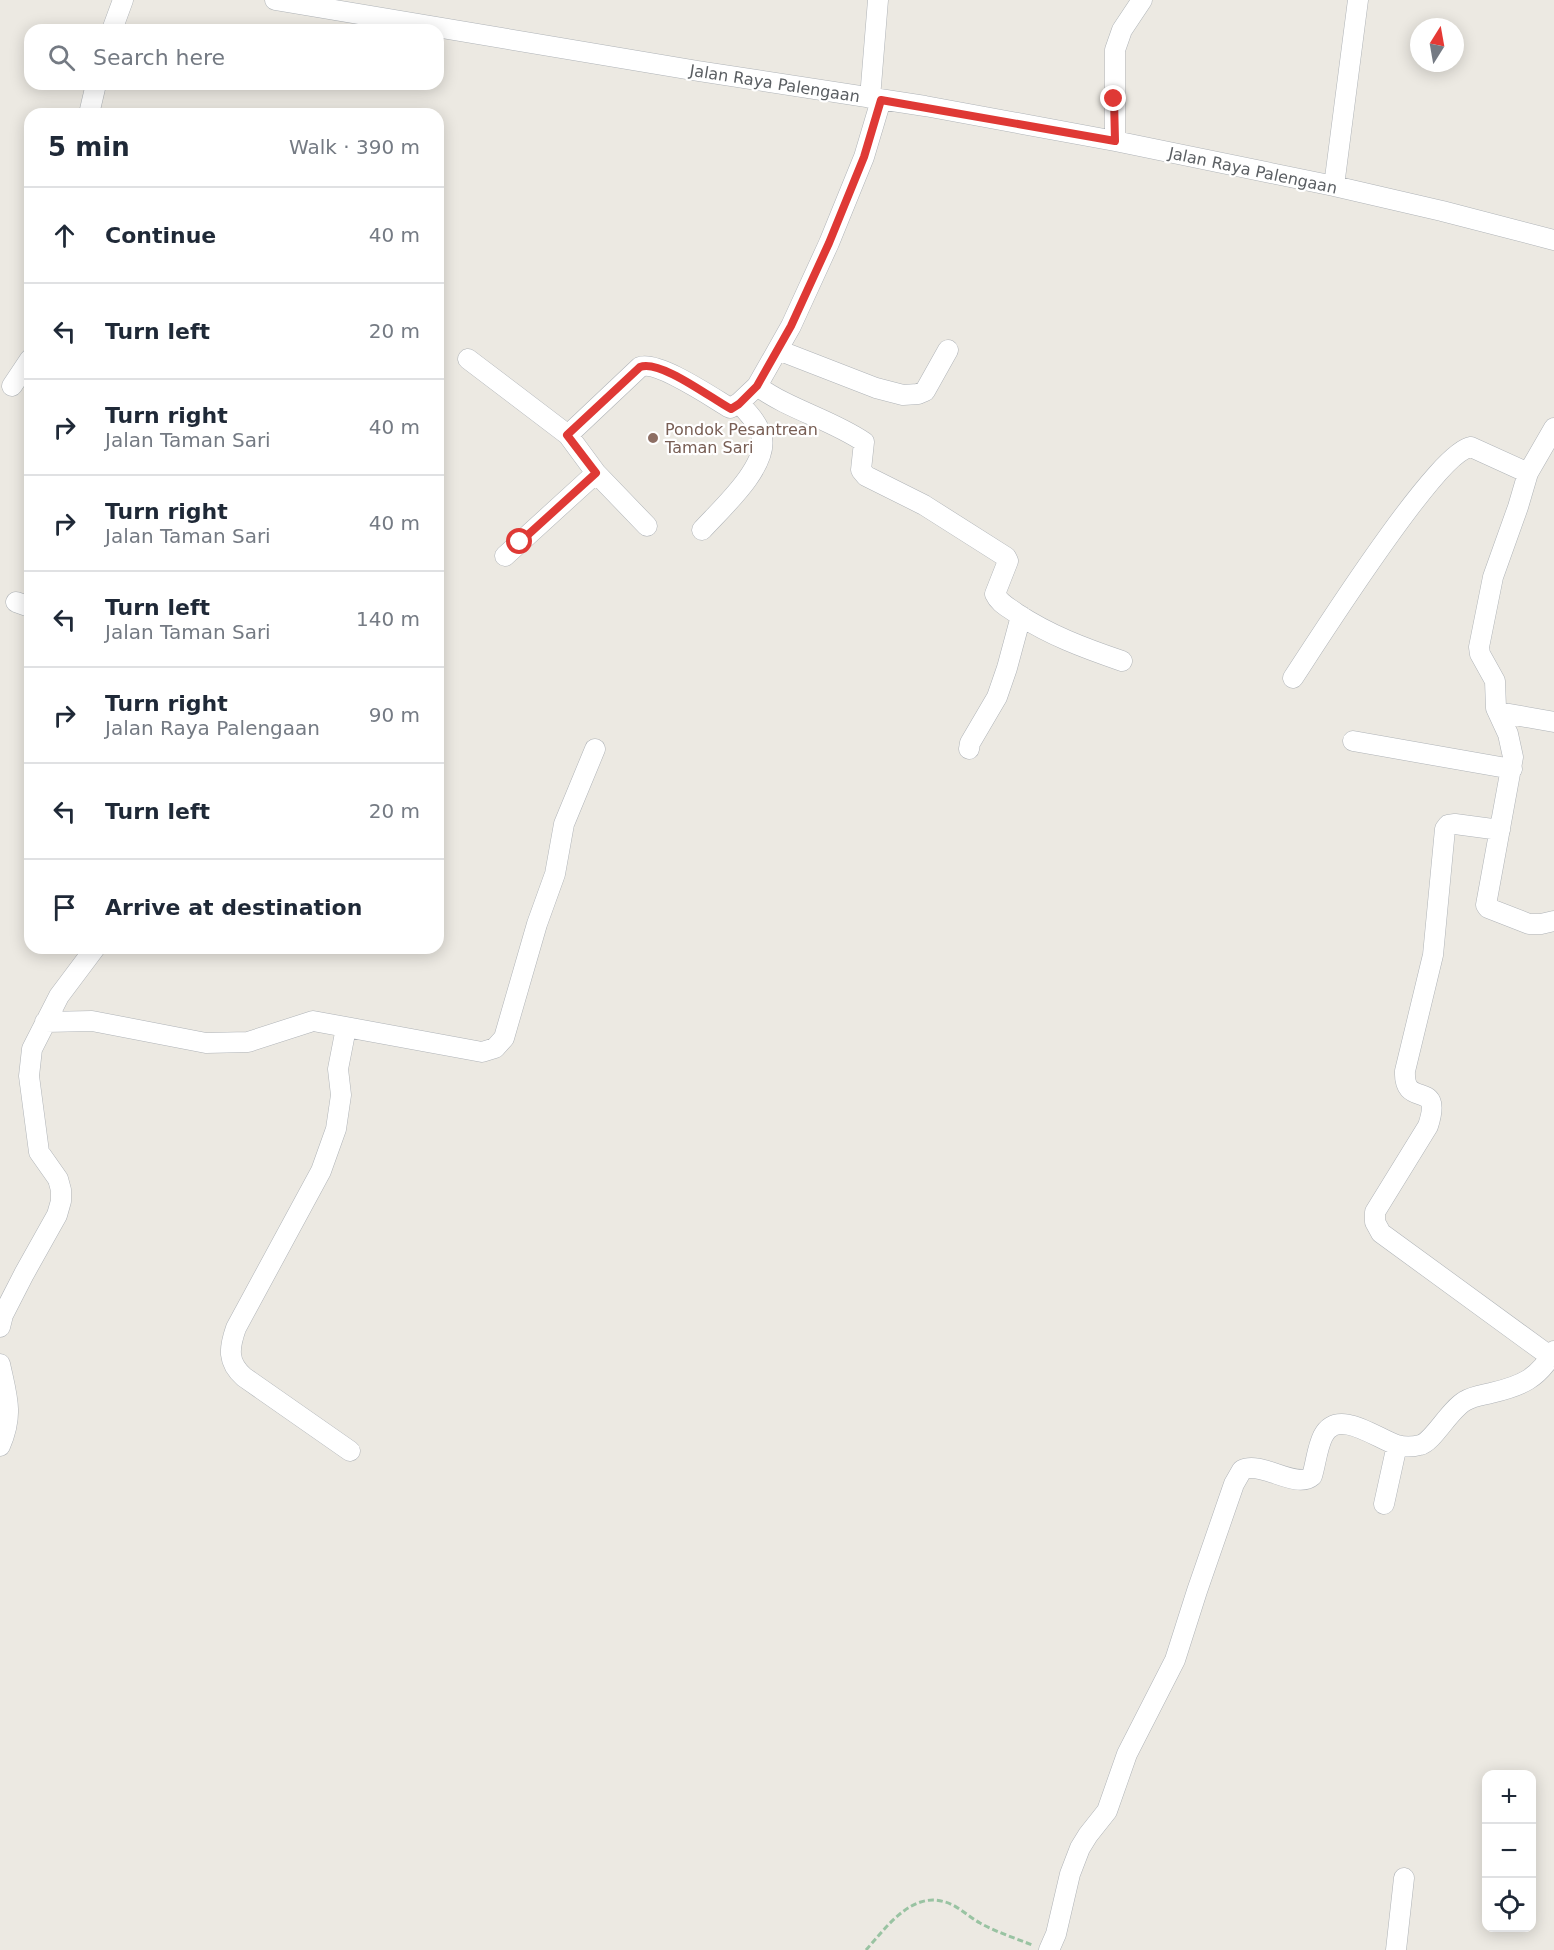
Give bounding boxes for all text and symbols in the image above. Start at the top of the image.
north arrow [1410,18,1464,72]
search box [24,24,444,90]
icon: search [45,41,78,74]
text: Search here [93,45,225,70]
street label: Jalan Raya Palengaan [688,61,861,106]
route end [1100,85,1126,111]
text: 5 min [48,132,130,162]
text: Walk · 390 m [289,135,420,159]
street label: Jalan Raya Palengaan [1166,143,1339,198]
icon: ahead [48,219,81,252]
text: Continue [105,223,216,248]
text: 40 m [369,223,420,247]
icon: left [48,315,81,348]
text: Turn left [105,319,210,344]
text: 20 m [369,319,420,343]
text: Turn right [105,403,228,428]
icon: right [48,411,81,444]
text: 40 m [369,415,420,439]
place label: Pondok Pesantrean Taman Sari [664,420,818,457]
text: Jalan Taman Sari [105,428,271,452]
marker: Pondok Pesantrean Taman Sari [646,431,660,445]
text: Turn right [105,499,228,524]
icon: right [48,507,81,540]
text: 40 m [369,511,420,535]
text: Jalan Taman Sari [105,524,271,548]
route start [506,528,532,554]
text: Turn left [105,595,210,620]
icon: left [48,603,81,636]
text: 140 m [356,607,420,631]
text: Jalan Taman Sari [105,620,271,644]
text: Turn right [105,691,228,716]
icon: right [48,699,81,732]
text: 90 m [369,703,420,727]
text: Jalan Raya Palengaan [105,716,320,740]
icon: left [48,795,81,828]
text: Turn left [105,799,210,824]
text: 20 m [369,799,420,823]
icon: arrive [48,891,81,924]
text: Arrive at destination [105,895,362,920]
map controls [1482,1770,1536,1932]
button: + [1482,1770,1536,1824]
button: − [1482,1824,1536,1878]
button: locate [1482,1878,1536,1932]

